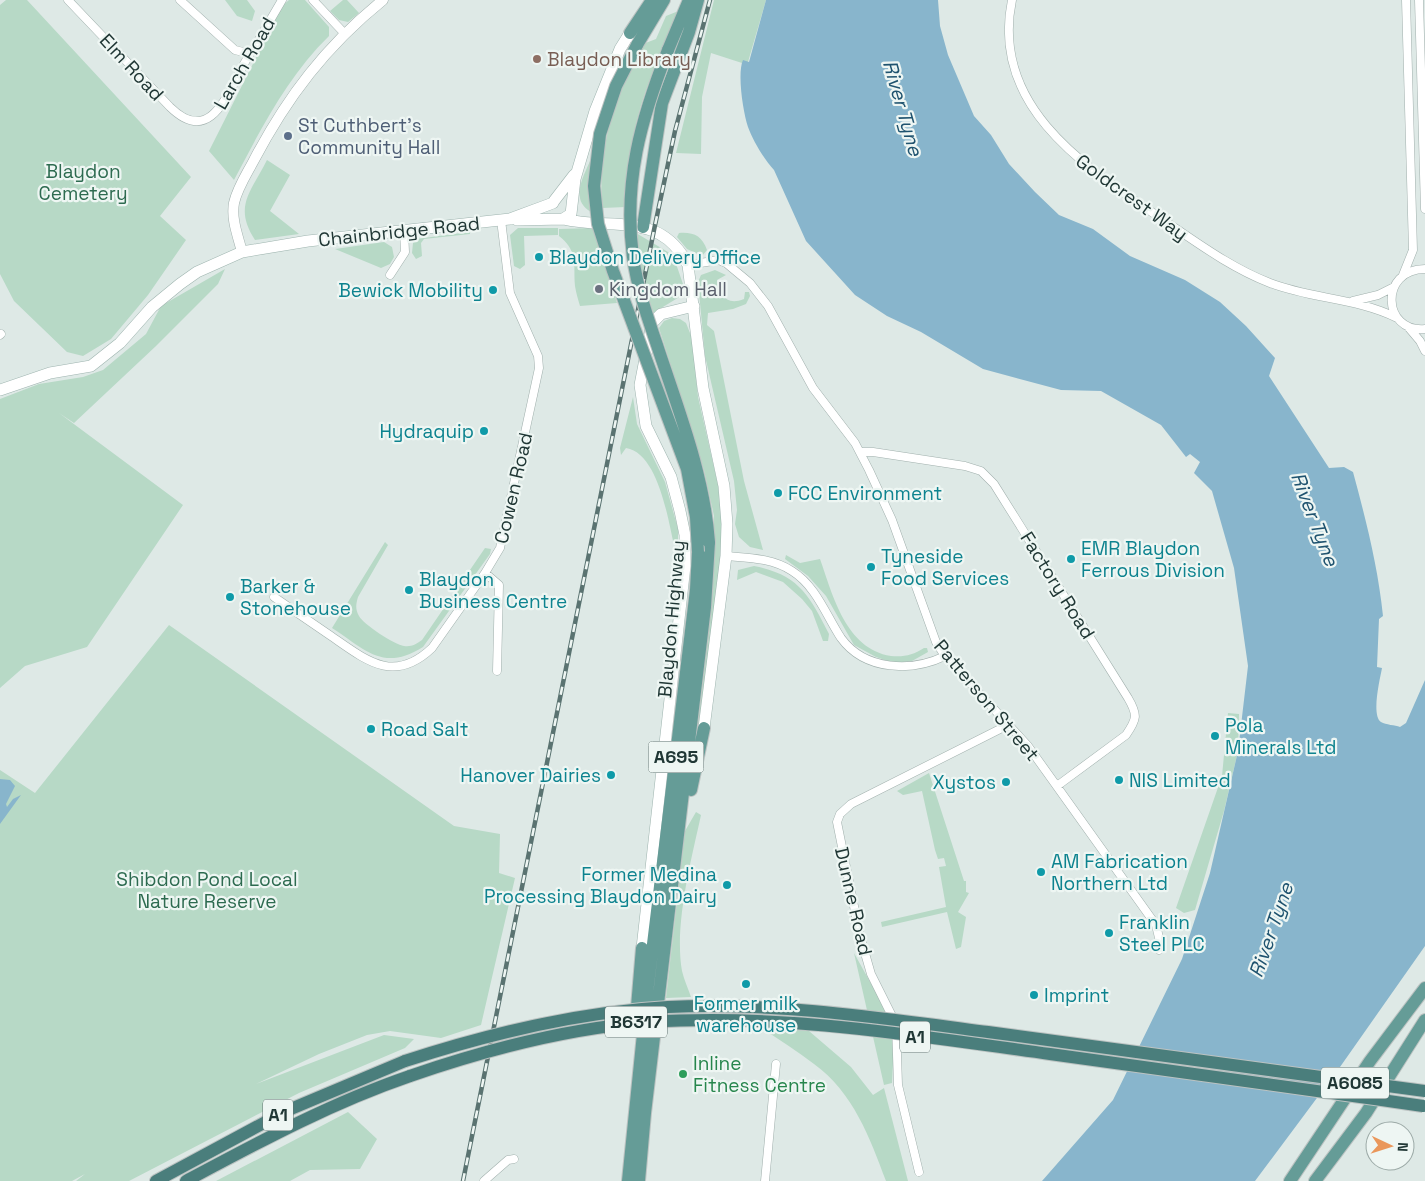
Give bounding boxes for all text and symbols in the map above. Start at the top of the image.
street label: Larch Road [208,13,281,114]
street label: Elm Road [94,28,169,106]
place label: Blaydon Library [547,47,691,72]
marker: Blaydon Library [531,53,543,65]
water label: River Tyne [877,57,929,160]
place label: St Cuthbert's Community Hall [298,113,440,160]
marker: St Cuthbert's Community Hall [282,130,294,142]
street label: Goldcrest Way [1071,148,1193,246]
park label: Blaydon Cemetery [38,159,128,206]
street label: Chainbridge Road [317,211,481,252]
place label: Blaydon Delivery Office [549,245,761,270]
marker: Blaydon Delivery Office [533,251,545,263]
place label: Kingdom Hall [609,277,727,302]
place label: Bewick Mobility [338,278,483,303]
marker: Kingdom Hall [593,283,605,295]
marker: Bewick Mobility [487,284,499,296]
place label: Hydraquip [379,419,474,444]
marker: Hydraquip [478,425,490,437]
street label: Cowen Road [489,430,538,546]
water label: River Tyne [1285,468,1345,571]
place label: FCC Environment [788,481,942,506]
marker: FCC Environment [772,487,784,499]
street label: Factory Road [1015,527,1101,644]
place label: EMR Blaydon Ferrous Division [1081,536,1225,583]
street label: Blaydon Highway [652,539,691,699]
place label: Tyneside Food Services [881,544,1009,591]
marker: EMR Blaydon Ferrous Division [1065,553,1077,565]
marker: Tyneside Food Services [865,561,877,573]
place label: Blaydon Business Centre [419,567,567,614]
place label: Barker & Stonehouse [240,574,351,621]
marker: Blaydon Business Centre [403,584,415,596]
marker: Barker & Stonehouse [224,591,236,603]
street label: Patterson Street [928,634,1045,766]
place label: Pola Minerals Ltd [1225,713,1337,760]
place label: Road Salt [381,717,468,742]
marker: Road Salt [365,723,377,735]
marker: Pola Minerals Ltd [1209,730,1221,742]
road number: A695 [648,742,704,772]
place label: Hanover Dairies [460,763,601,788]
place label: NIS Limited [1129,768,1231,793]
marker: Hanover Dairies [605,769,617,781]
place label: Xystos [933,770,996,795]
marker: NIS Limited [1113,774,1125,786]
marker: Xystos [1000,776,1012,788]
street label: Dunne Road [829,845,878,958]
place label: AM Fabrication Northern Ltd [1051,849,1188,896]
place label: Former Medina Processing Blaydon Dairy [484,862,717,909]
marker: AM Fabrication Northern Ltd [1035,866,1047,878]
park label: Shibdon Pond Local Nature Reserve [116,867,298,914]
water label: River Tyne [1243,878,1300,981]
marker: Former Medina Processing Blaydon Dairy [721,879,733,891]
place label: Franklin Steel PLC [1119,910,1205,957]
marker: Franklin Steel PLC [1103,927,1115,939]
marker: Former milk warehouse [740,978,752,990]
place label: Imprint [1044,983,1109,1008]
marker: Imprint [1028,989,1040,1001]
place label: Former milk warehouse [694,991,798,1038]
road number: B6317 [605,1006,667,1038]
road number: A1 [900,1022,930,1052]
place label: Inline Fitness Centre [693,1051,826,1098]
marker: Inline Fitness Centre [677,1068,689,1080]
road number: A6085 [1321,1068,1389,1098]
road number: A1 [263,1100,293,1130]
north arrow [1365,1121,1415,1171]
text: N [1394,1142,1412,1152]

